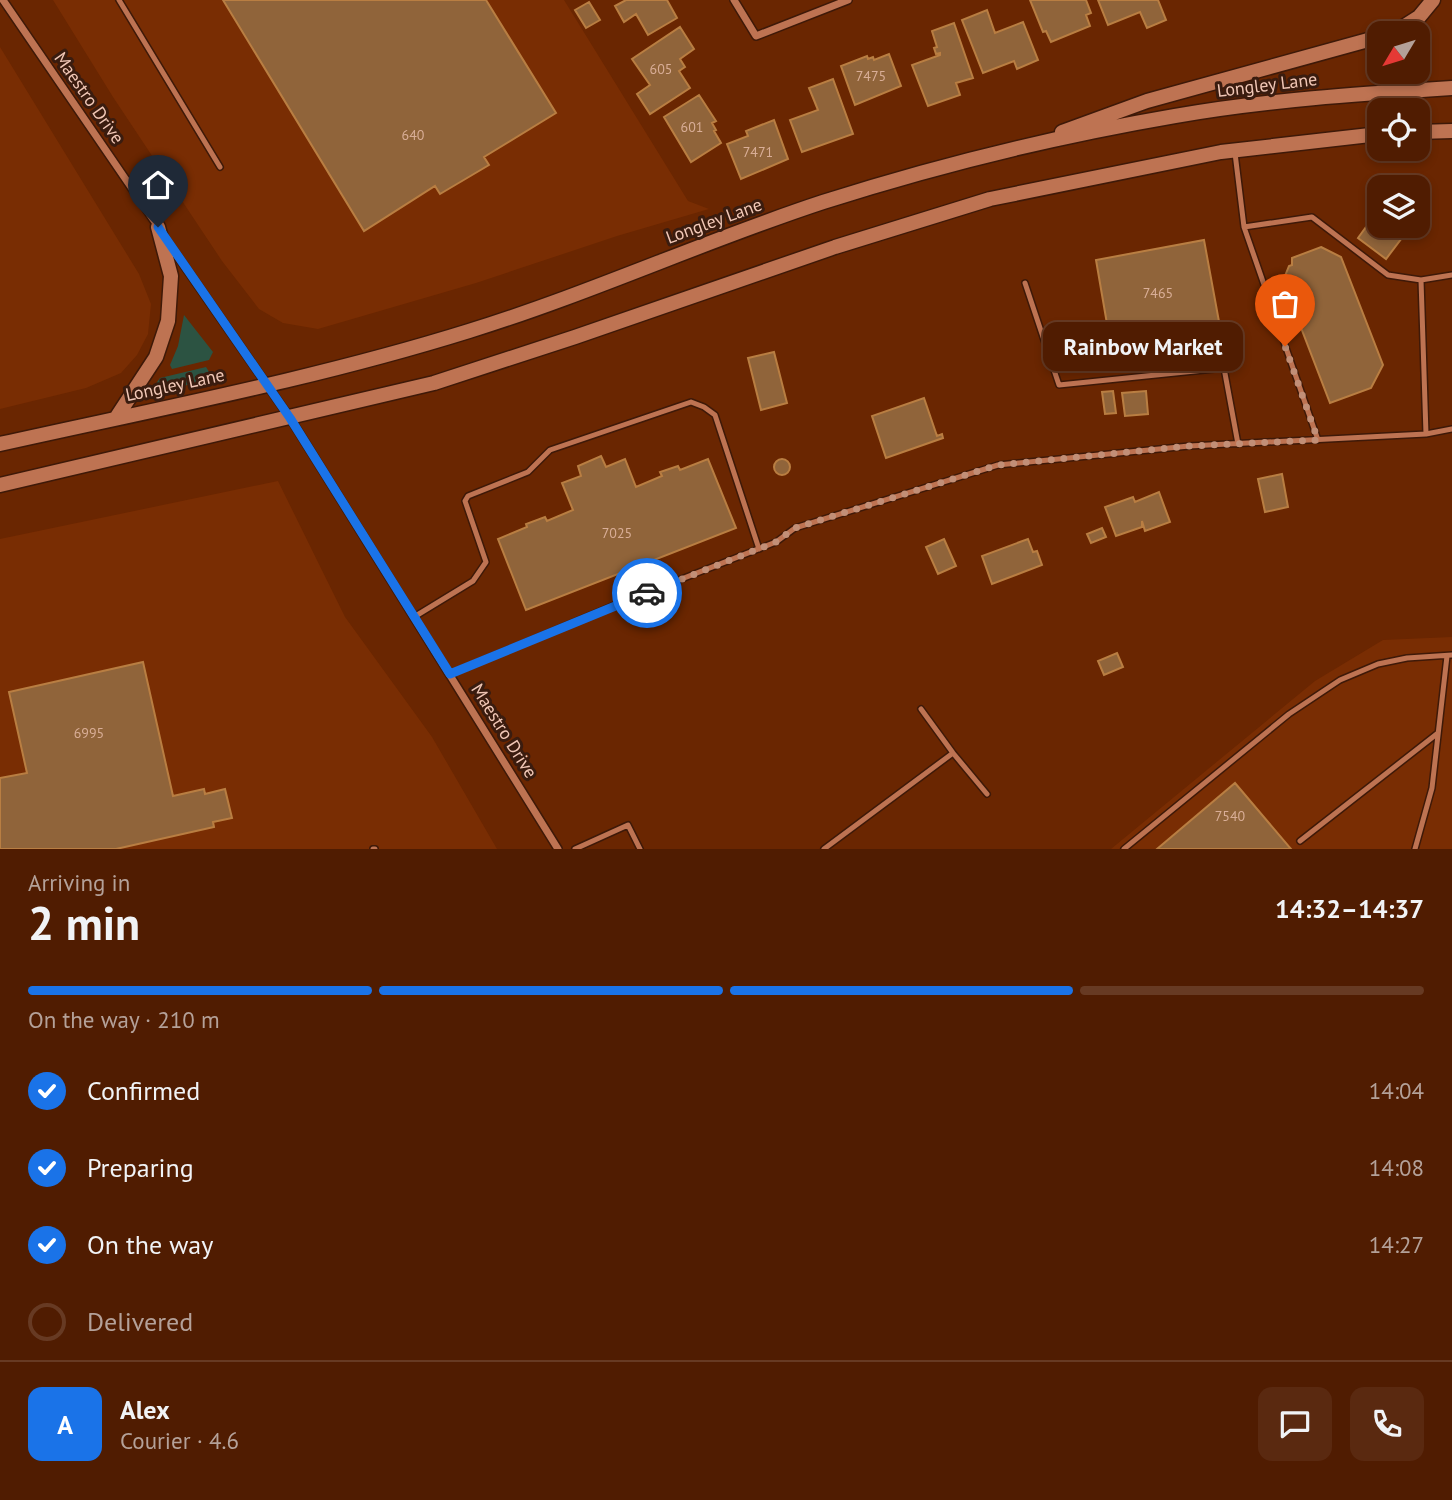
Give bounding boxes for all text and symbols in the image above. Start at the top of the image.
north arrow [1367,21,1430,84]
map controls [1367,21,1430,238]
street label: Maestro Drive [49,47,129,148]
house number: 605 [650,60,672,78]
house number: 7475 [856,67,886,85]
street label: Longley Lane [1215,67,1318,102]
button: locate [1367,98,1430,161]
house number: 601 [681,118,703,136]
house number: 640 [402,126,425,144]
house number: 7471 [743,143,773,161]
pin [128,155,188,227]
icon: home [139,166,177,204]
button: layers [1367,175,1430,238]
street label: Longley Lane [663,192,765,249]
pin [1255,274,1315,346]
house number: 7465 [1143,284,1173,302]
icon: bag [1266,285,1304,323]
callout: Rainbow Market [1044,322,1243,370]
text: Rainbow Market [1064,332,1222,361]
street label: Longley Lane [123,363,227,406]
house number: 7025 [602,524,632,542]
courier [612,558,682,628]
icon: car [628,574,666,612]
street label: Maestro Drive [466,679,543,782]
house number: 6995 [74,724,104,742]
house number: 7540 [1215,807,1246,825]
text: Arriving in [28,868,130,897]
text: 14:32–14:37 [1275,892,1424,925]
text: 2 min [28,893,140,953]
text: On the way · 210 m [28,1005,220,1034]
icon: check [28,1072,66,1110]
text: Confirmed [87,1074,200,1107]
text: 14:04 [1369,1076,1424,1105]
icon: check [28,1149,66,1187]
text: Preparing [87,1151,194,1184]
text: 14:08 [1369,1153,1424,1182]
icon: check [28,1226,66,1264]
text: On the way [87,1228,213,1261]
text: 14:27 [1369,1230,1424,1259]
text: Delivered [87,1305,193,1338]
button: chat [1258,1387,1332,1461]
button: phone [1350,1387,1424,1461]
text: Alex [120,1393,170,1426]
text: A [57,1408,73,1441]
text: Courier · 4.6 [120,1426,239,1455]

